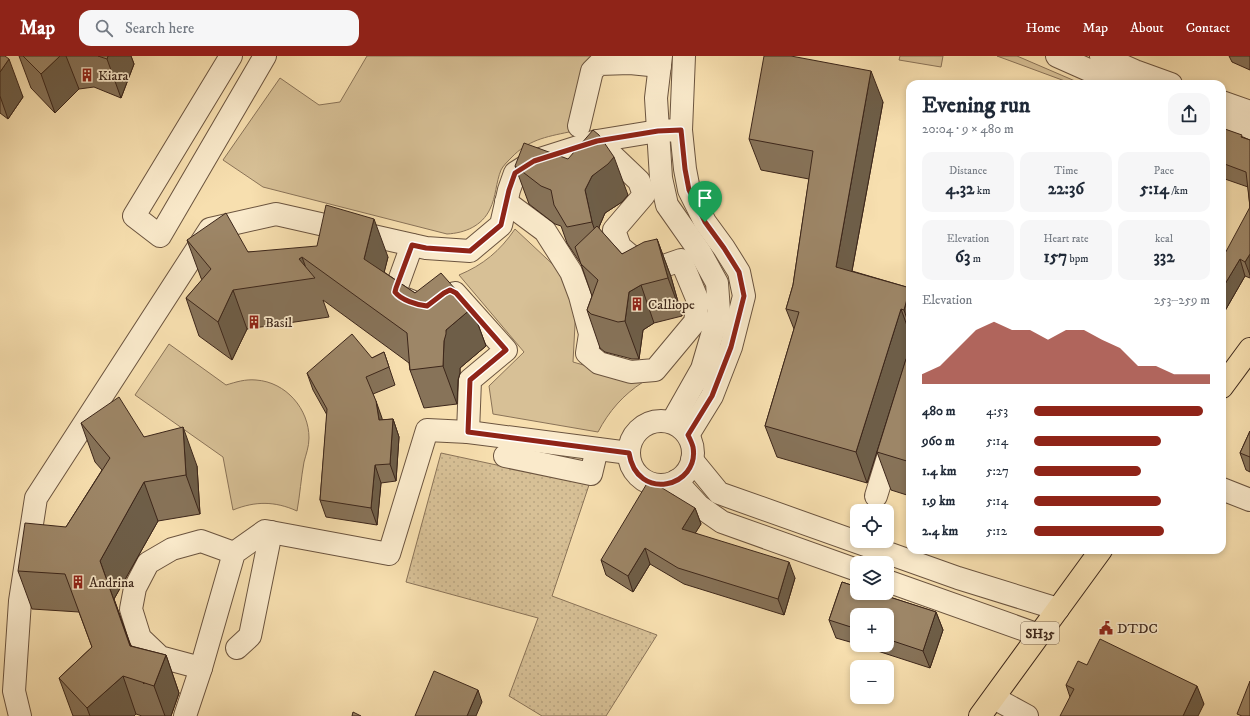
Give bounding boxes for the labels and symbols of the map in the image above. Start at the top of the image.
building icon: Kiara [79,67,95,83]
place label: Kiara [98,67,129,85]
pin [688,181,722,222]
building icon: Calliope [629,296,645,312]
place label: Calliope [648,296,695,314]
building icon: Basil [246,314,262,330]
place label: Basil [265,314,293,332]
building icon: Andrina [70,574,86,590]
place label: Andrina [89,574,134,592]
public building icon: DTDC [1098,620,1114,636]
place label: DTDC [1117,620,1158,638]
road number: SH35 [1021,622,1059,644]

